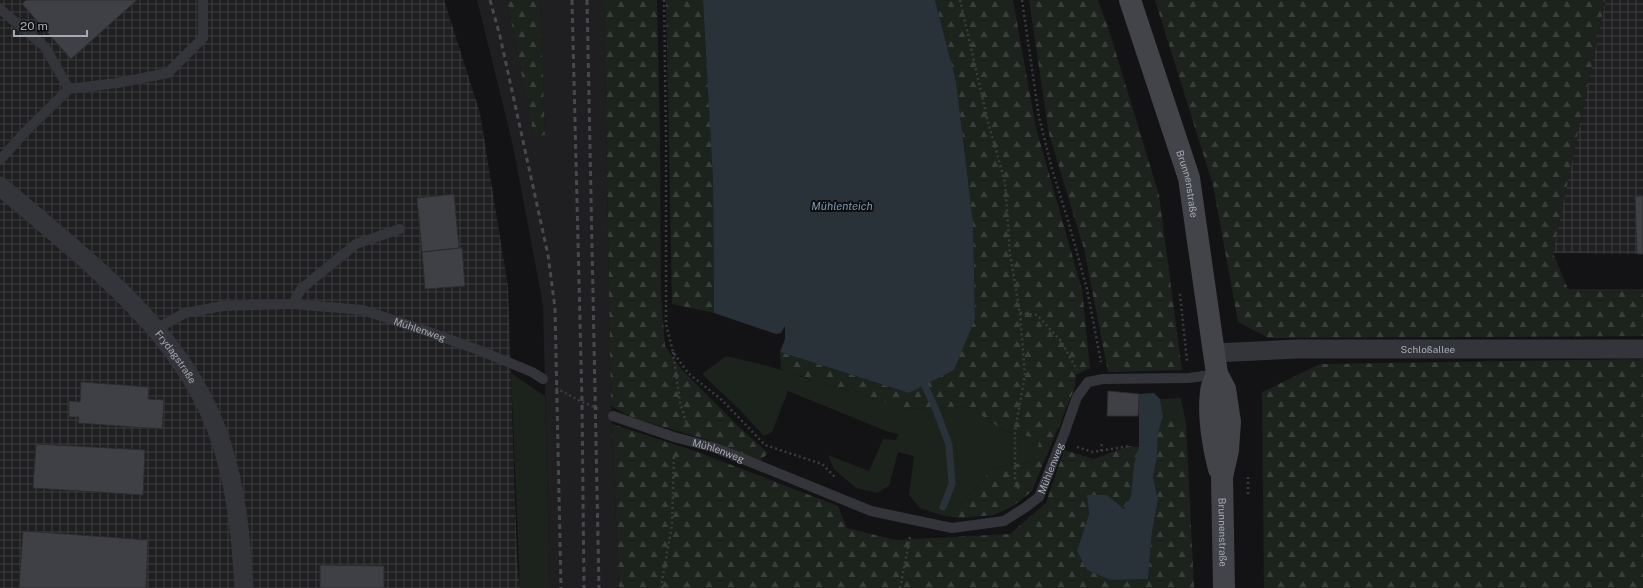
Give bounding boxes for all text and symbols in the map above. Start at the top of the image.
scale bar [14,12,87,38]
text: 20 m [20,19,48,33]
street label: Brunnenstraße [1174,148,1201,219]
water label: Mühlenteich [811,200,873,212]
street label: Mühlenweg [392,315,447,344]
street label: Frydagstraße [153,328,199,386]
street label: Schloßallee [1401,343,1456,355]
street label: Mühlenweg [691,436,746,465]
street label: Mühlenweg [1035,441,1066,496]
street label: Brunnenstraße [1216,498,1230,567]

